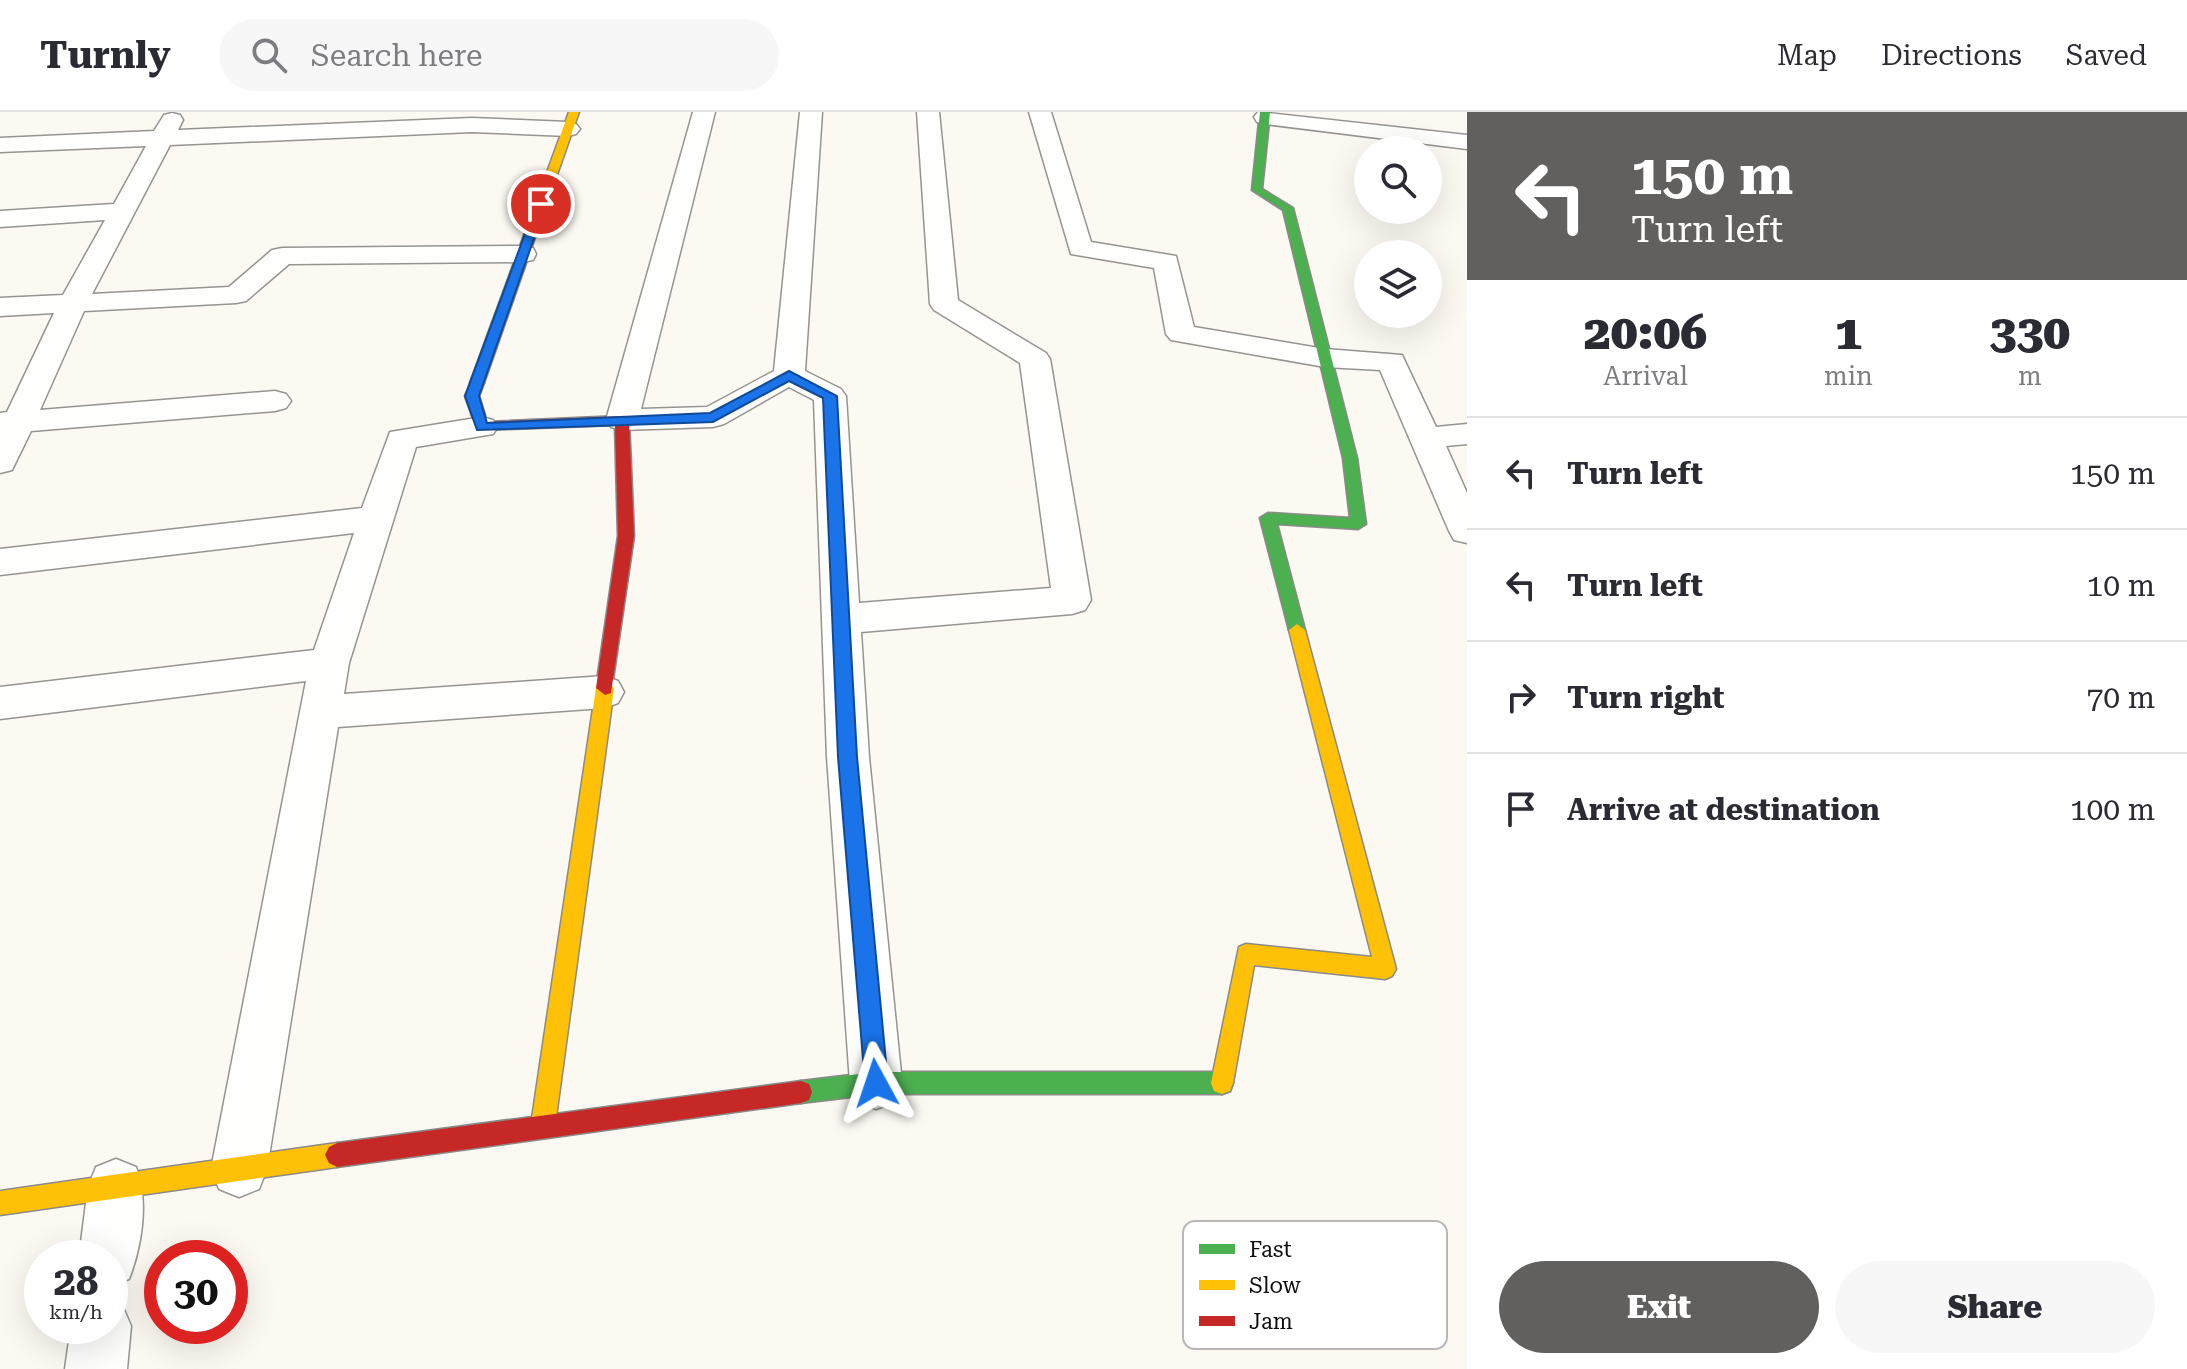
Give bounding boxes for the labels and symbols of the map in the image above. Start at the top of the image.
pin [507,170,575,238]
position arrow [834,1041,918,1125]
legend [1183,1221,1447,1349]
text: Fast [1249,1237,1292,1262]
speed limit sign: 30 [144,1240,248,1344]
text: Slow [1249,1273,1302,1298]
text: Jam [1249,1309,1293,1334]

